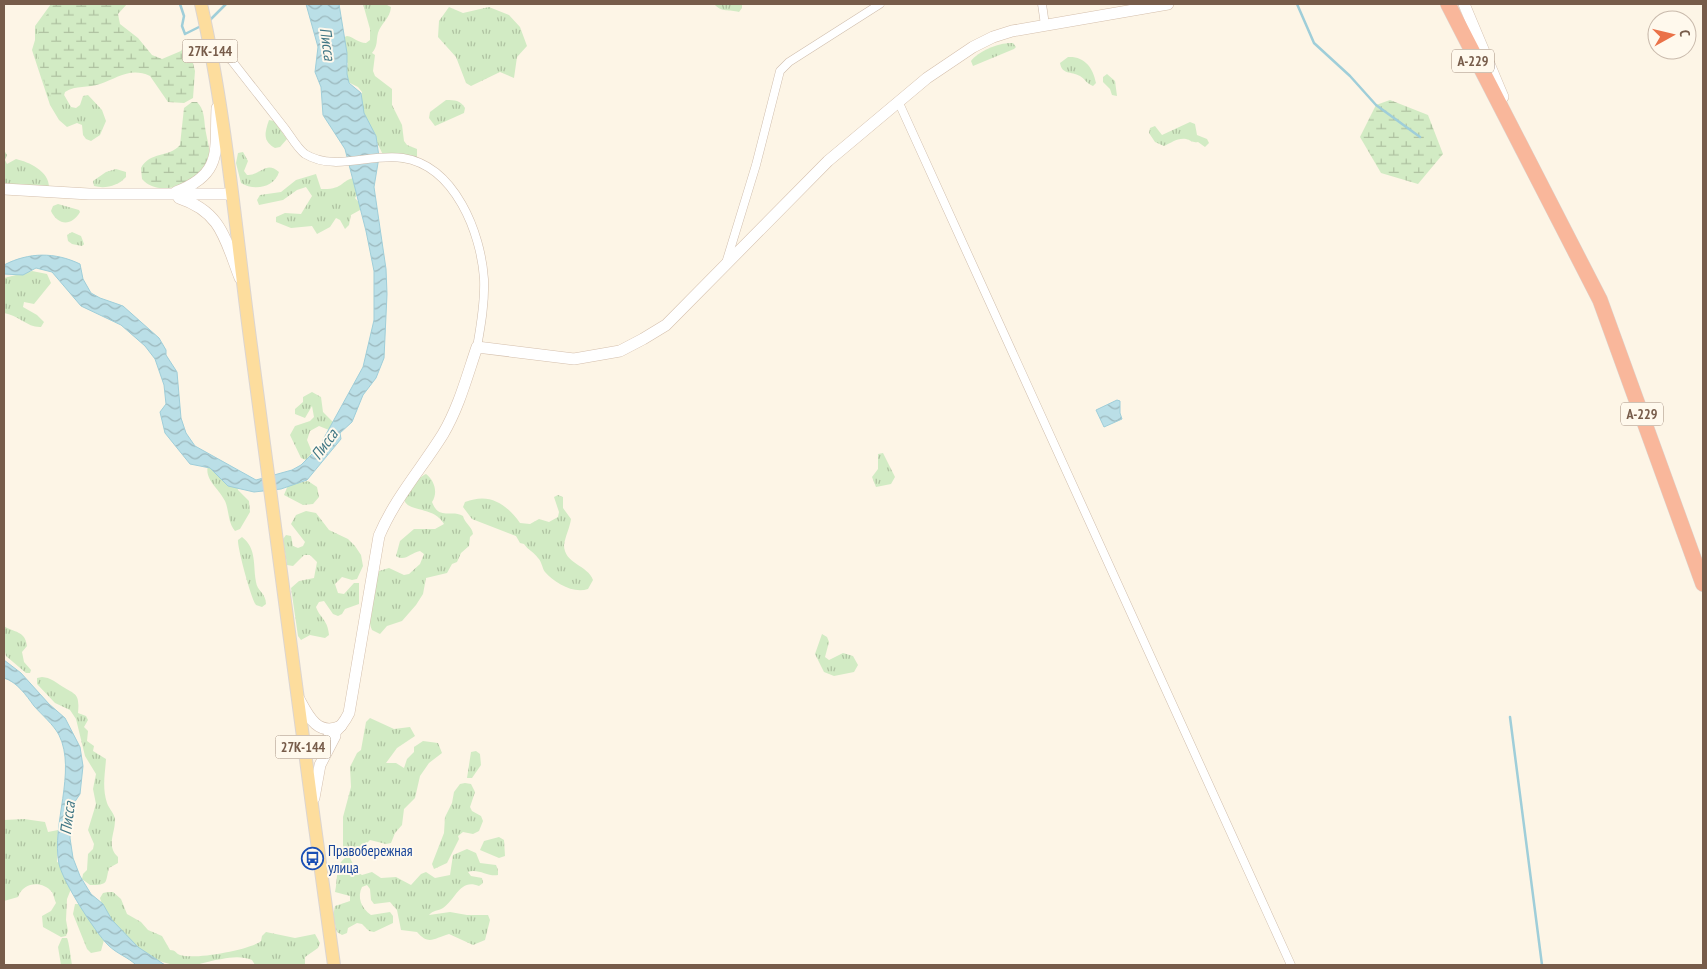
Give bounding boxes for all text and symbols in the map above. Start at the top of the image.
north arrow [1647,10,1697,60]
water label: Писса [316,26,340,63]
text: С [1676,29,1694,38]
road number: 27К-144 [182,40,238,62]
road number: A-229 [1452,49,1494,72]
road number: А-229 [1621,402,1663,426]
water label: Писса [306,423,343,463]
road number: 27К-144 [276,736,330,759]
water label: Писса [55,799,79,836]
place label: Правобережная улица [328,841,413,877]
bus stop icon: Правобережная улица [300,847,324,871]

